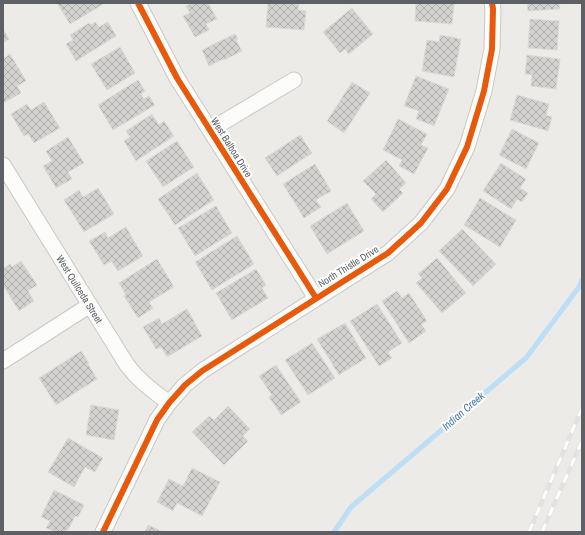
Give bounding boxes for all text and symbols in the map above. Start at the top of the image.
street label: West Balboa Drive [208,115,255,180]
street label: North Thistle Drive [316,242,381,290]
street label: West Quilceda Street [53,253,106,326]
water label: Indian Creek [439,388,487,433]

